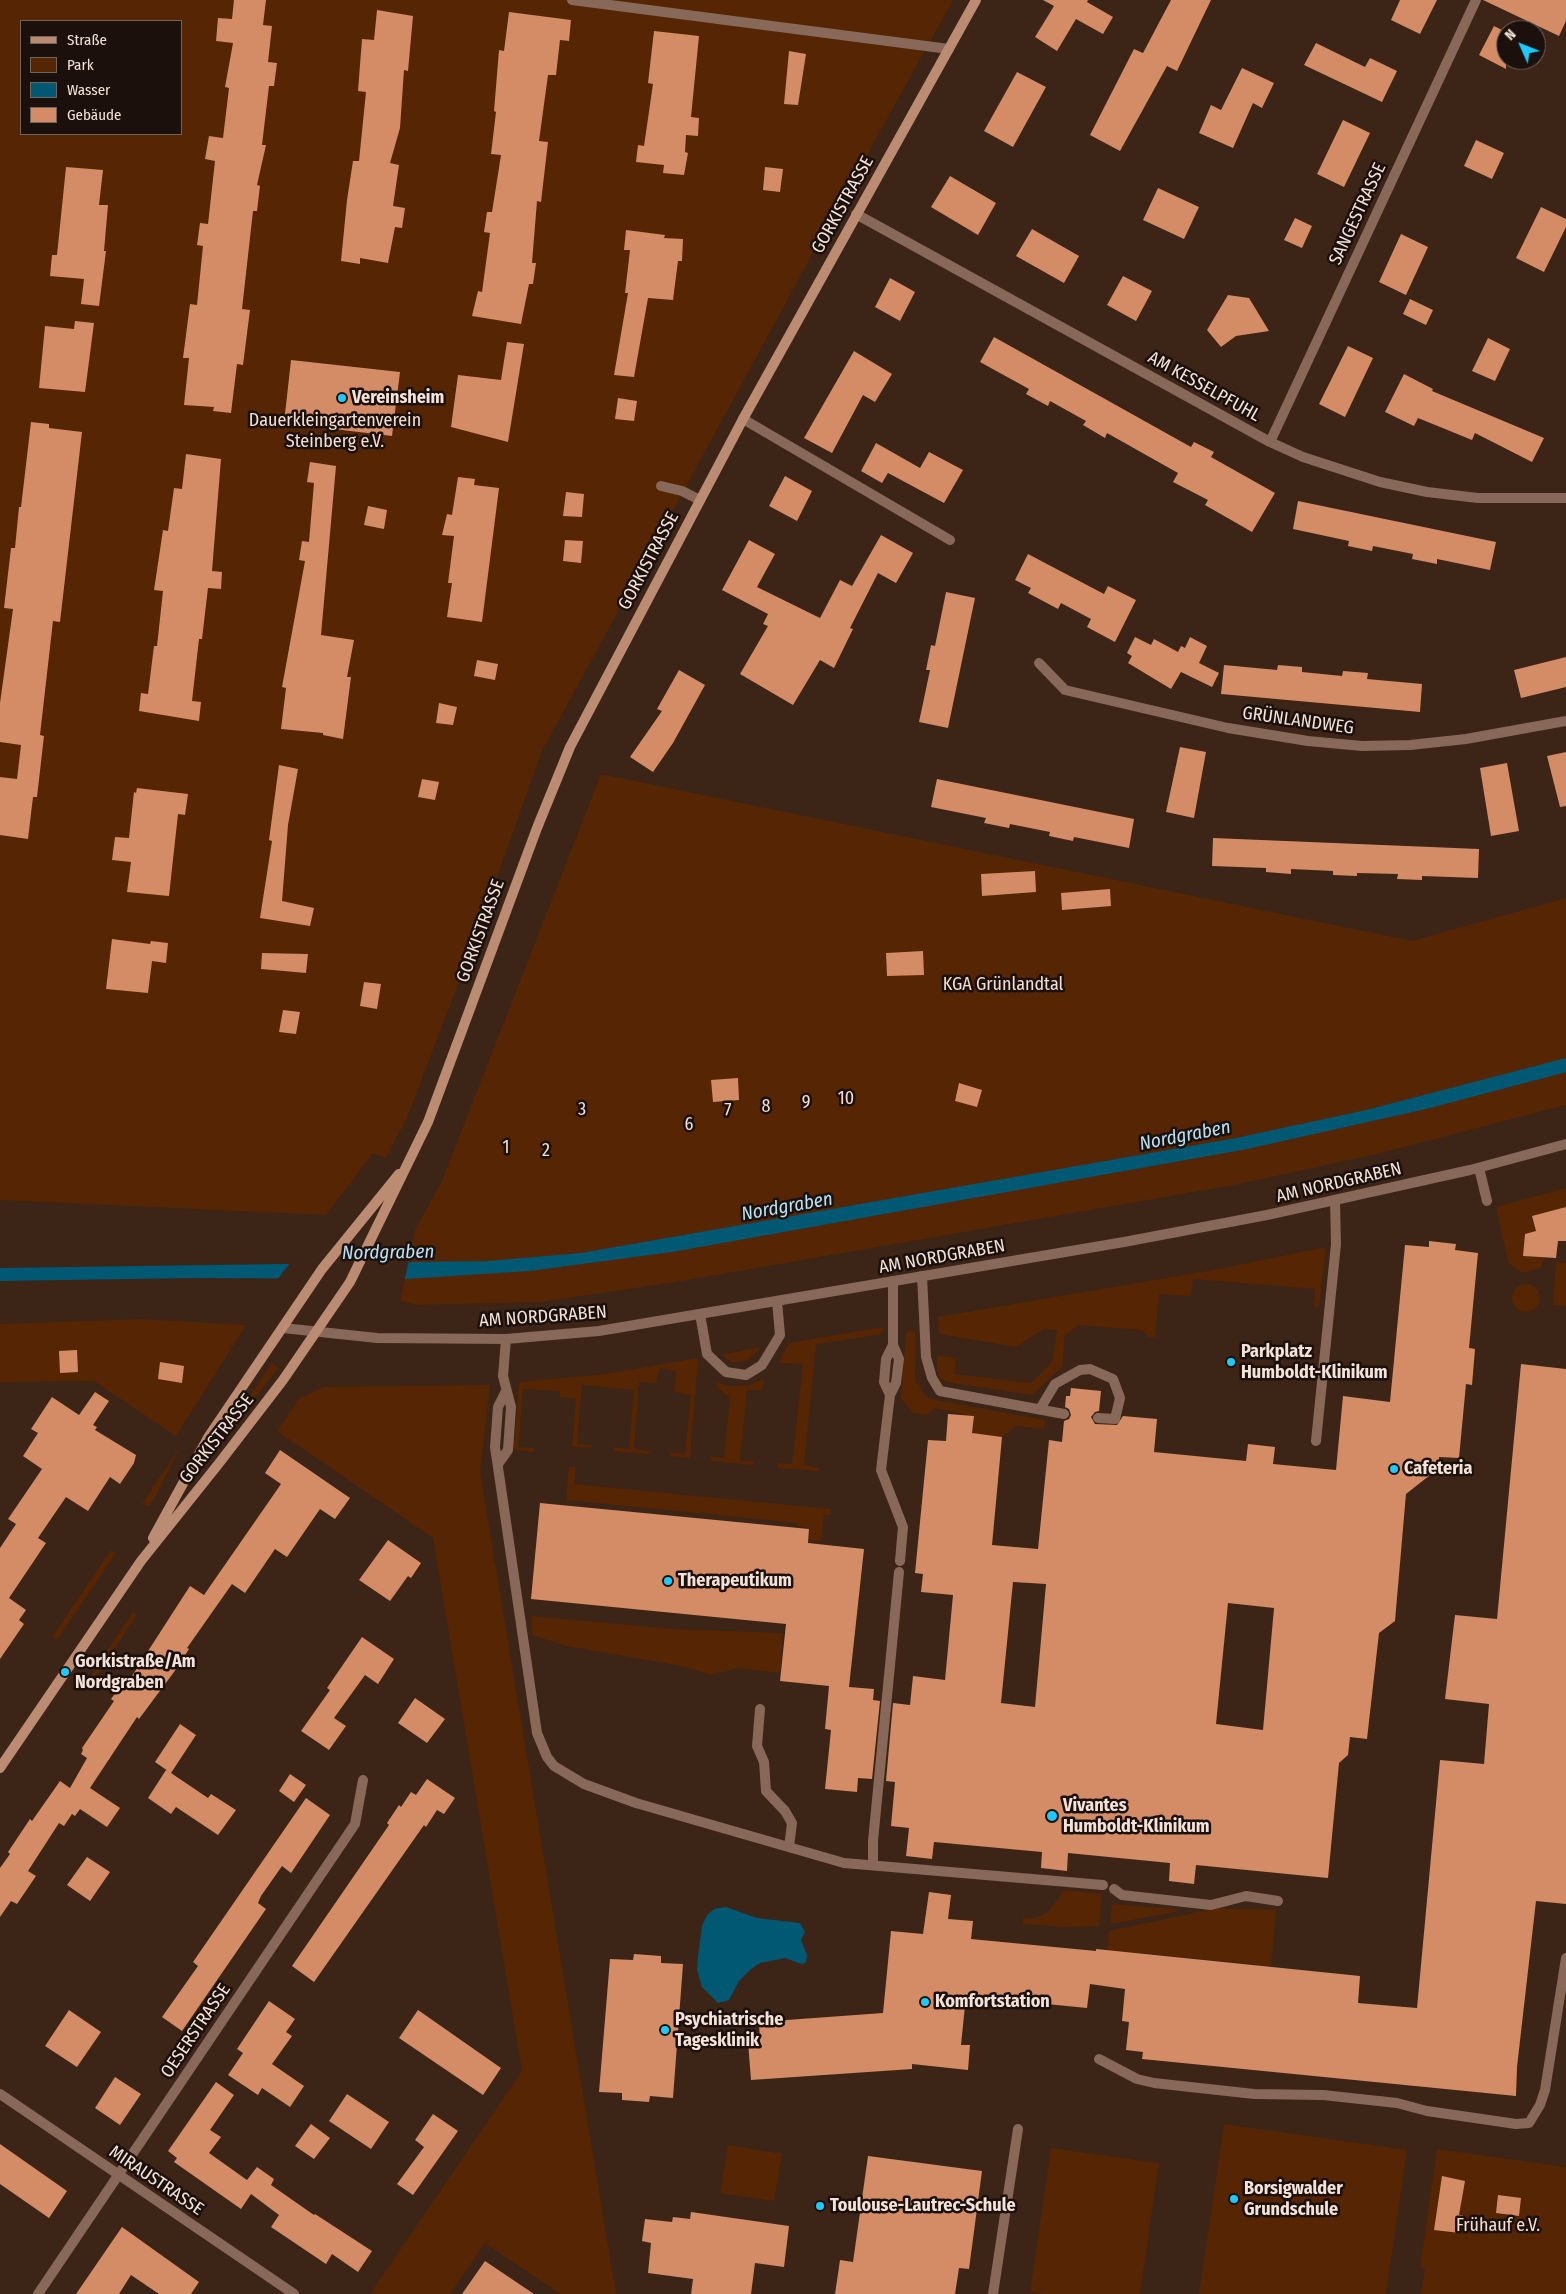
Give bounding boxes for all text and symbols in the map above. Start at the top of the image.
legend [20,20,182,135]
north arrow [1496,20,1546,70]
text: N [1502,26,1520,44]
text: Straße [67,31,107,49]
text: Park [67,56,94,74]
text: Wasser [67,81,110,99]
text: Gebäude [67,106,122,124]
street label: GORKISTRASSE [807,153,879,257]
street label: SANGESTRASSE [1325,160,1391,268]
street label: AM KESSELPFUHL [1144,347,1264,427]
place label: Vereinsheim [352,387,444,409]
marker: Vereinsheim [336,392,348,404]
park label: Dauerkleingartenverein Steinberg e.V. [249,410,421,452]
street label: GORKISTRASSE [614,508,684,614]
street label: GRÜNLANDWEG [1241,702,1355,740]
street label: GORKISTRASSE [452,877,510,985]
park label: KGA Grünlandtal [943,974,1063,996]
park label: 10 [838,1088,854,1110]
park label: 9 [802,1092,810,1114]
park label: 8 [762,1096,770,1118]
park label: 3 [578,1099,586,1121]
park label: 7 [724,1100,732,1122]
park label: 6 [685,1114,693,1136]
water label: Nordgraben [1137,1116,1233,1156]
park label: 1 [502,1137,510,1159]
park label: 2 [542,1140,550,1162]
street label: AM NORDGRABEN [1274,1158,1404,1208]
water label: Nordgraben [740,1188,834,1226]
street label: AM NORDGRABEN [877,1235,1007,1279]
water label: Nordgraben [342,1241,434,1265]
street label: AM NORDGRABEN [479,1302,607,1332]
place label: Parkplatz Humboldt-Klinikum [1241,1341,1388,1384]
marker: Parkplatz Humboldt-Klinikum [1225,1356,1237,1368]
street label: GORKISTRASSE [175,1390,259,1488]
place label: Cafeteria [1404,1458,1472,1480]
marker: Cafeteria [1388,1463,1400,1475]
place label: Therapeutikum [678,1570,792,1592]
marker: Therapeutikum [662,1575,674,1587]
place label: Gorkistraße/Am Nordgraben [75,1651,195,1694]
marker: Gorkistraße/Am Nordgraben [59,1666,71,1678]
place label: Vivantes Humboldt-Klinikum [1063,1795,1210,1838]
marker: Vivantes Humboldt-Klinikum [1045,1809,1059,1823]
street label: OESERSTRASSE [157,1980,235,2082]
place label: Komfortstation [935,1991,1050,2013]
marker: Komfortstation [919,1996,931,2008]
place label: Psychiatrische Tagesklinik [675,2009,783,2052]
marker: Psychiatrische Tagesklinik [659,2024,671,2036]
street label: MIRAUSTRASSE [105,2141,207,2221]
place label: Borsigwalder Grundschule [1244,2178,1343,2220]
marker: Borsigwalder Grundschule [1228,2193,1240,2205]
place label: Toulouse-Lautrec-Schule [830,2195,1016,2217]
marker: Toulouse-Lautrec-Schule [814,2200,826,2212]
park label: Frühauf e.V. [1456,2215,1540,2237]

